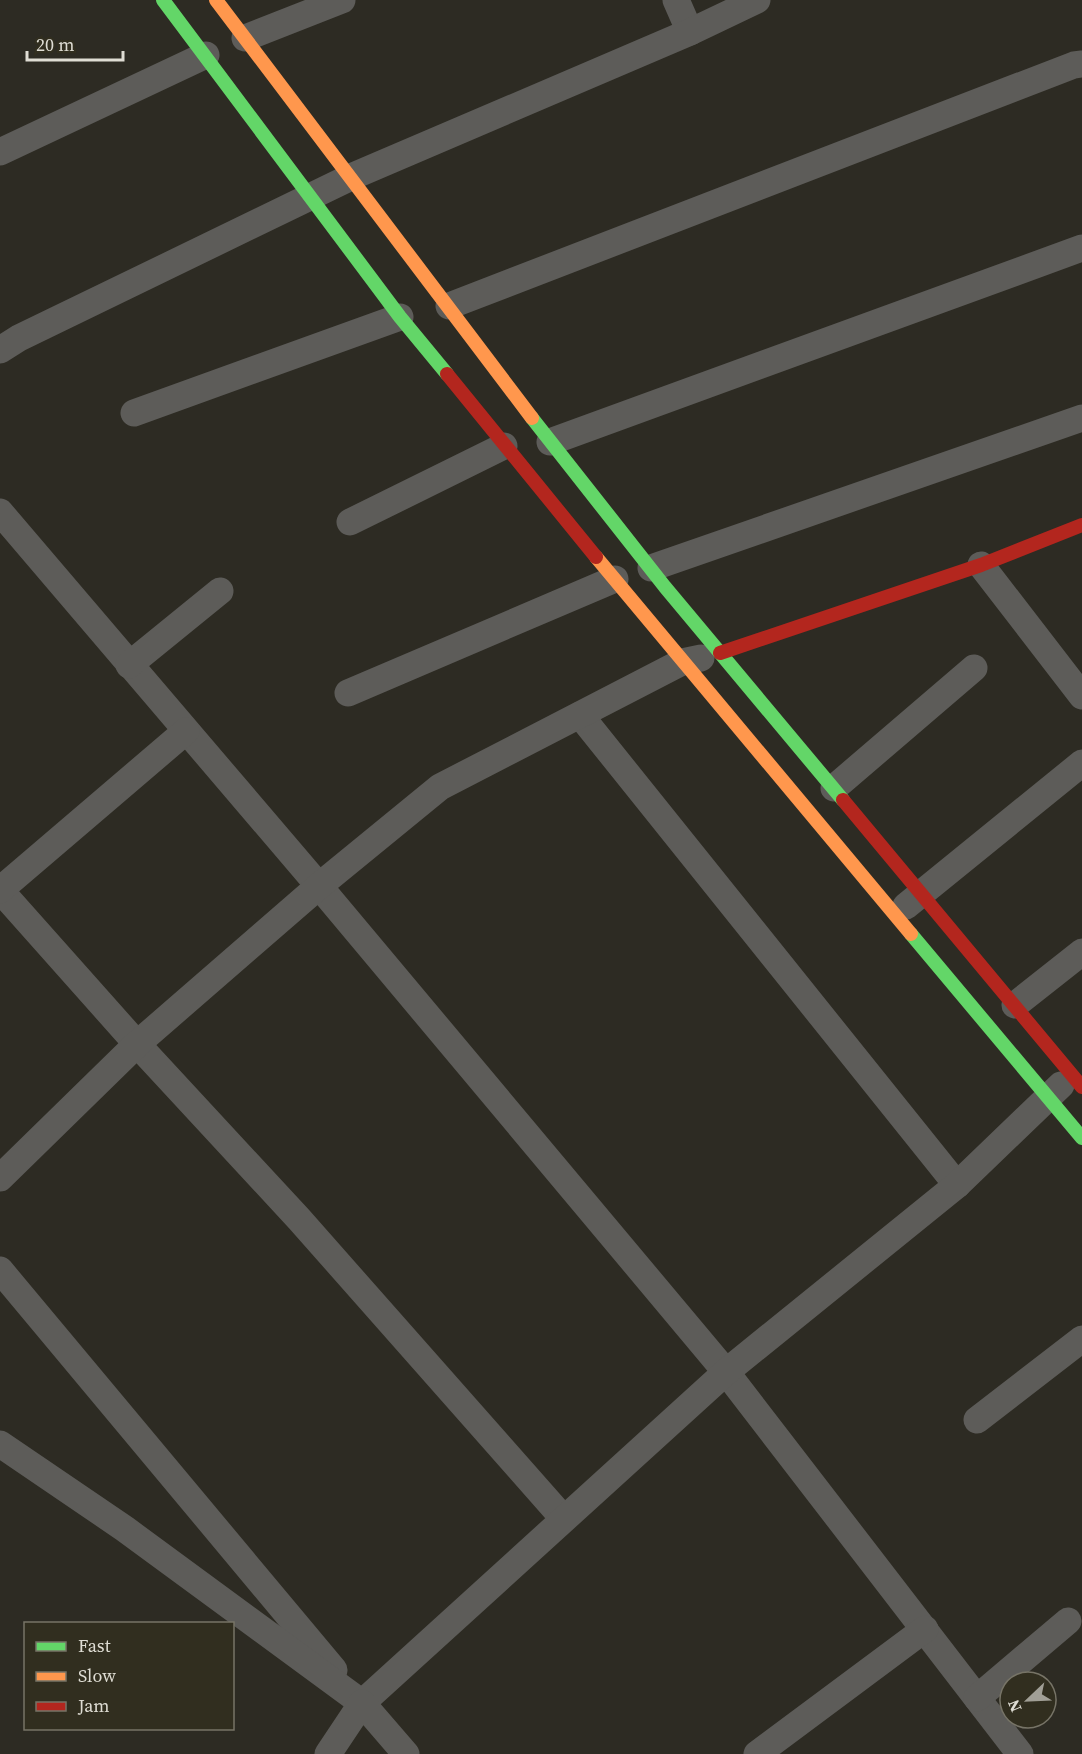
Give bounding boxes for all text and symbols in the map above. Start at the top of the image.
scale bar [27,24,123,62]
text: 20 m [36,32,74,57]
legend [24,1622,234,1730]
text: Fast [78,1633,111,1658]
text: Slow [78,1663,116,1688]
north arrow [998,1670,1058,1730]
text: Jam [77,1693,110,1718]
text: N [1002,1696,1027,1716]

